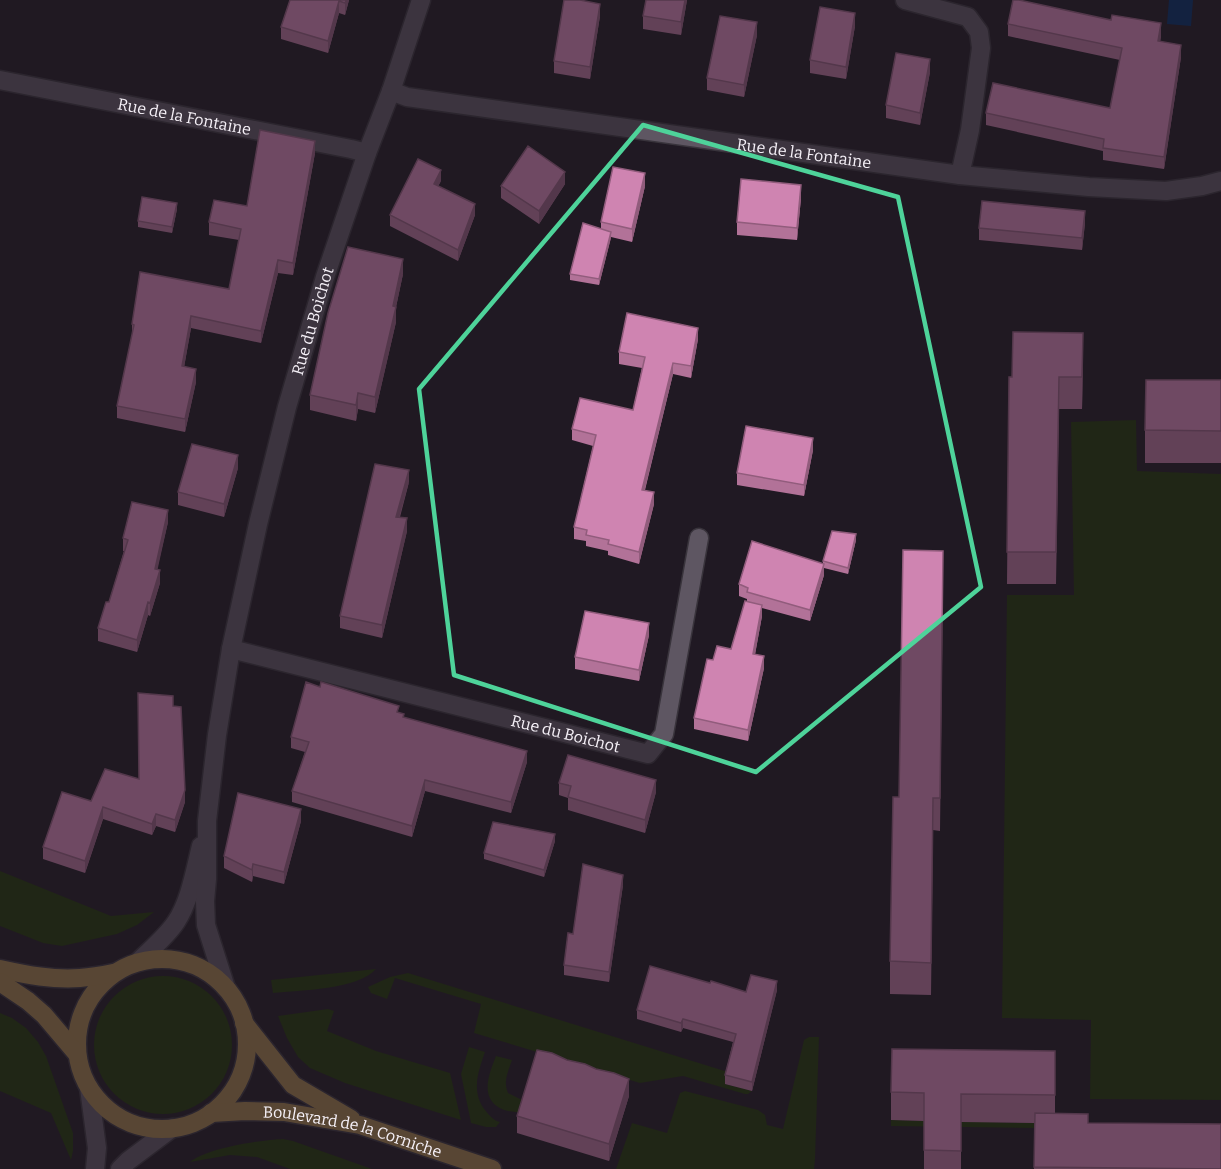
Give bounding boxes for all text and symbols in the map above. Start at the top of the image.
street label: Rue de la Fontaine [116,94,253,139]
street label: Rue de la Fontaine [735,134,872,172]
street label: Rue du Boichot [287,264,337,377]
street label: Rue du Boichot [509,710,622,756]
street label: Boulevard de la Corniche [263,1102,444,1161]

